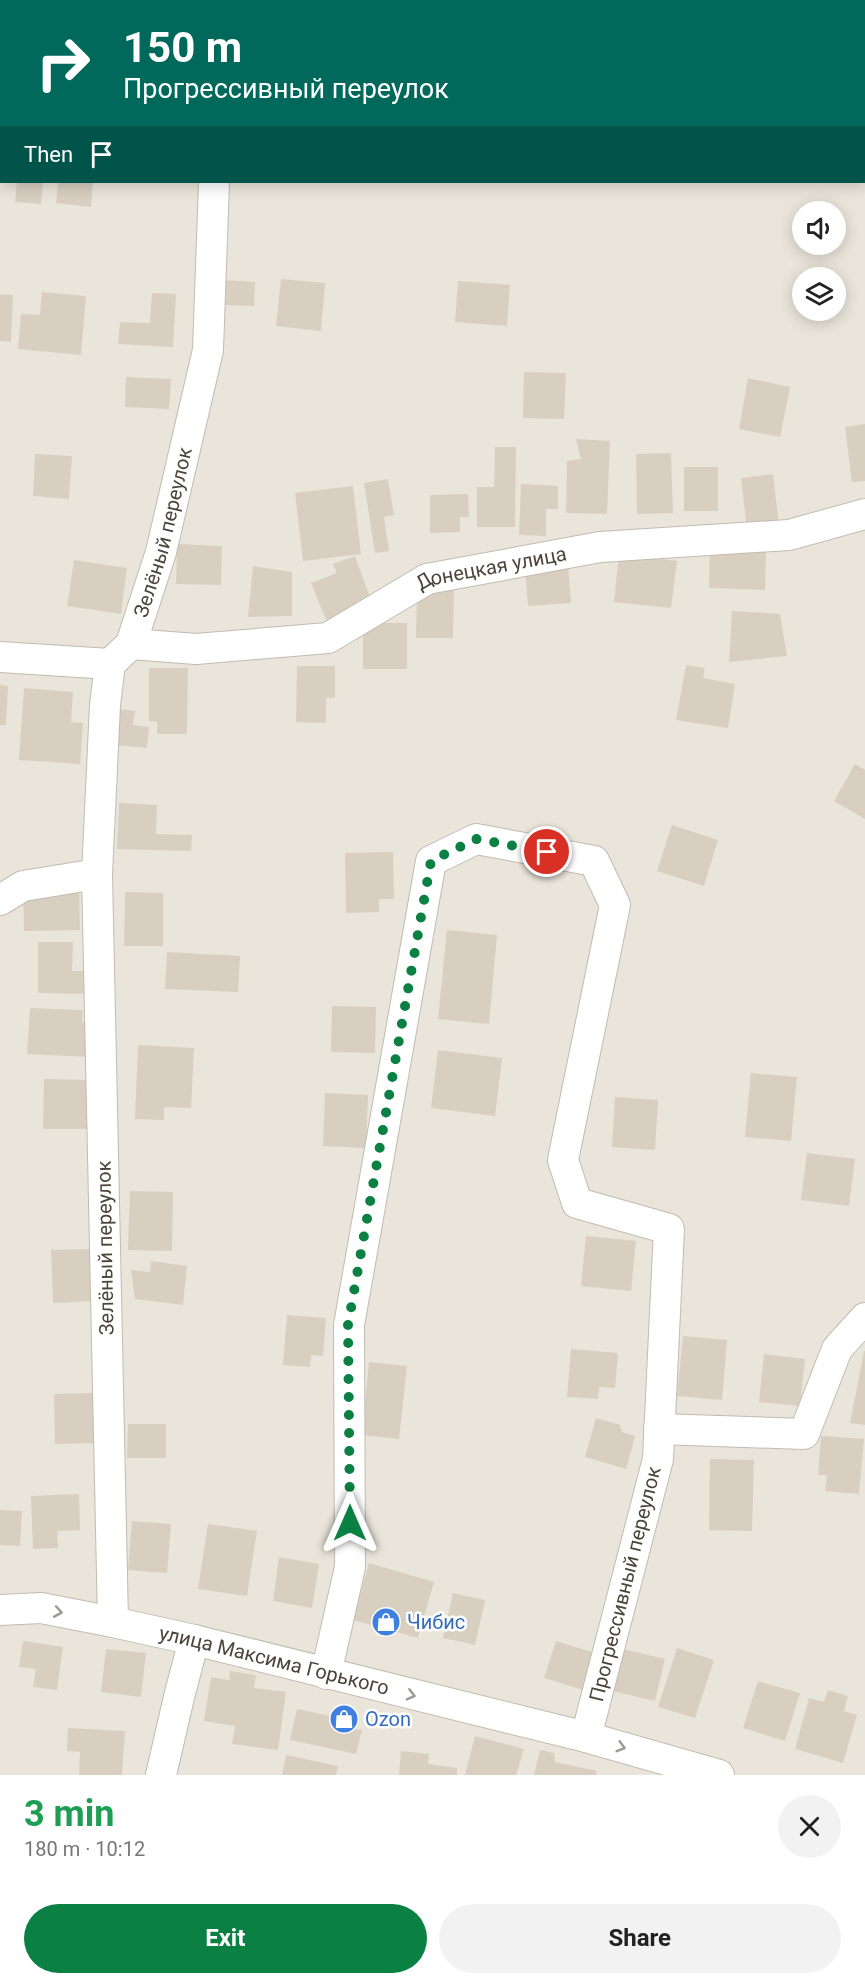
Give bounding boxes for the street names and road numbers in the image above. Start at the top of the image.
street label: Зелёный переулок [129,445,197,620]
street label: Донецкая улица [411,541,568,595]
street label: Зелёный переулок [91,1160,119,1336]
street label: Прогрессивный переулок [584,1464,666,1704]
street label: улица Максима Горького [157,1621,392,1700]

